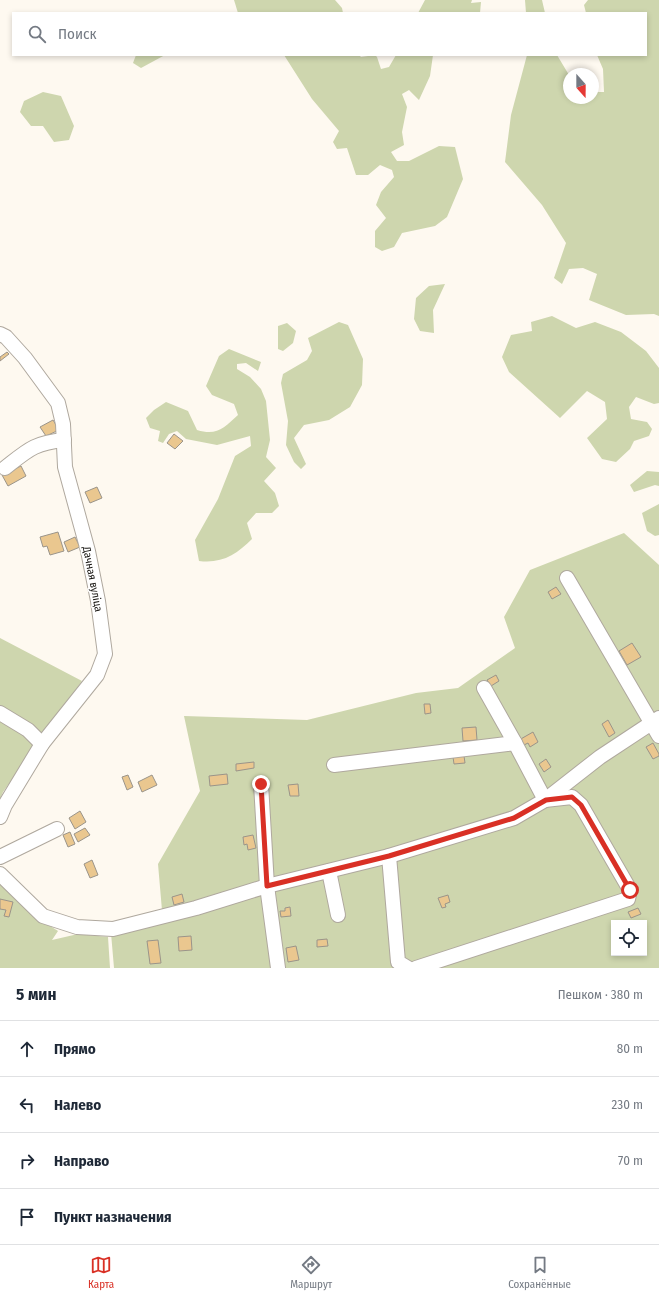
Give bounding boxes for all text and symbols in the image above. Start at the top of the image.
search box [12,12,647,56]
icon: search [26,23,48,45]
text: Поиск [58,25,96,43]
north arrow [563,68,599,104]
street label: Дачная вуліца [80,544,105,613]
route end [252,775,270,793]
route start [621,881,639,899]
map controls [611,920,647,956]
button: locate [611,920,647,956]
text: 5 мин [16,984,56,1005]
text: Пешком · 380 m [558,987,643,1002]
icon: ahead [16,1038,38,1060]
text: Прямо [54,1040,96,1058]
text: 80 m [617,1041,643,1056]
icon: left [16,1094,38,1116]
text: Налево [54,1096,101,1114]
text: 230 m [612,1097,643,1112]
icon: right [16,1150,38,1172]
text: Направо [54,1152,109,1170]
text: 70 m [618,1153,643,1168]
icon: arrive [16,1206,38,1228]
text: Пункт назначения [54,1208,172,1226]
tab: Карта [88,1254,114,1291]
tab: Маршрут [290,1254,332,1291]
tab: Сохранённые [508,1254,571,1291]

